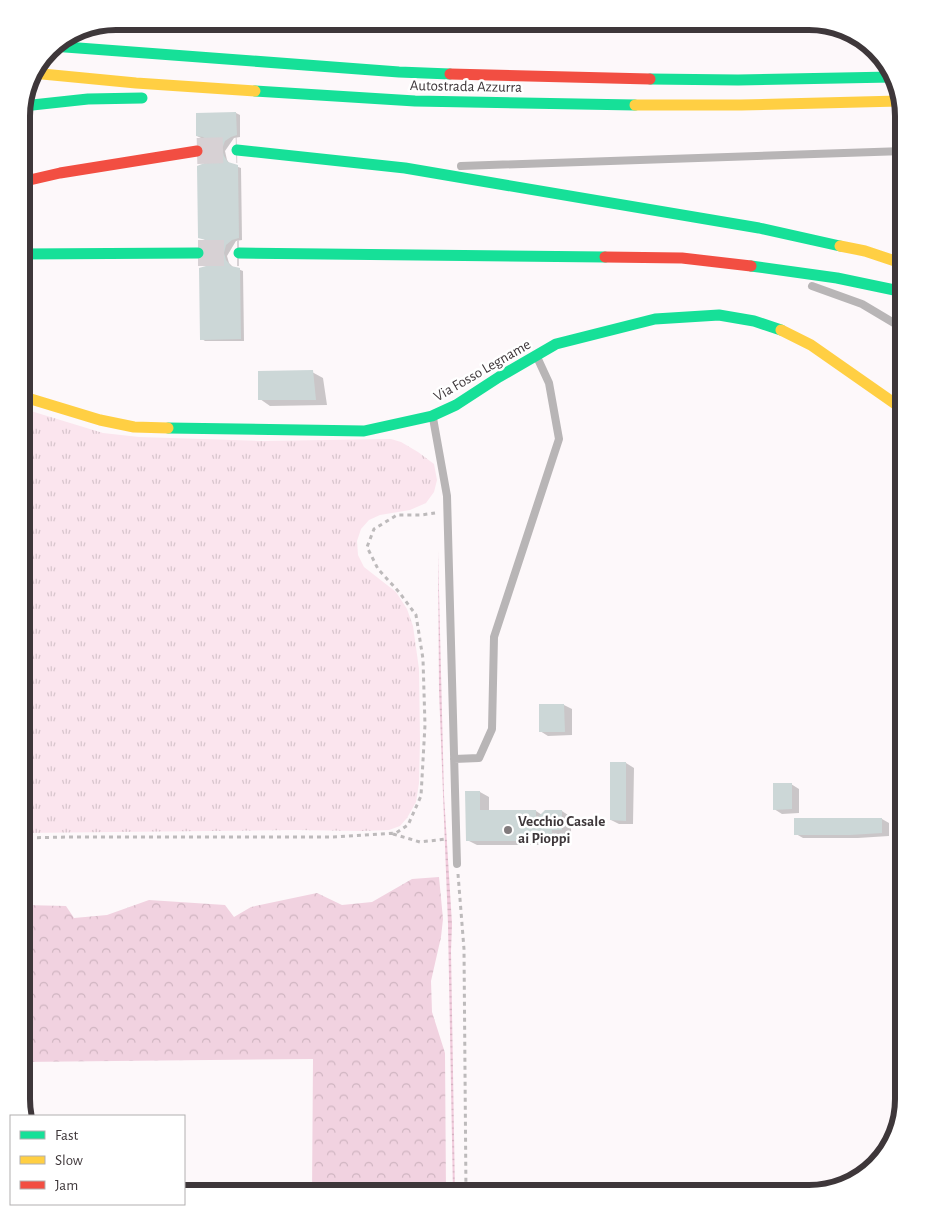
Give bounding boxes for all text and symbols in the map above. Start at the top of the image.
street label: Autostrada Azzurra [410,78,522,95]
street label: Via Fosso Legname [431,337,533,404]
place label: Vecchio Casale ai Pioppi [518,814,605,846]
marker: Vecchio Casale ai Pioppi [502,824,514,836]
legend [10,1115,185,1205]
text: Fast [55,1128,79,1143]
text: Slow [55,1153,83,1168]
text: Jam [55,1178,78,1193]

